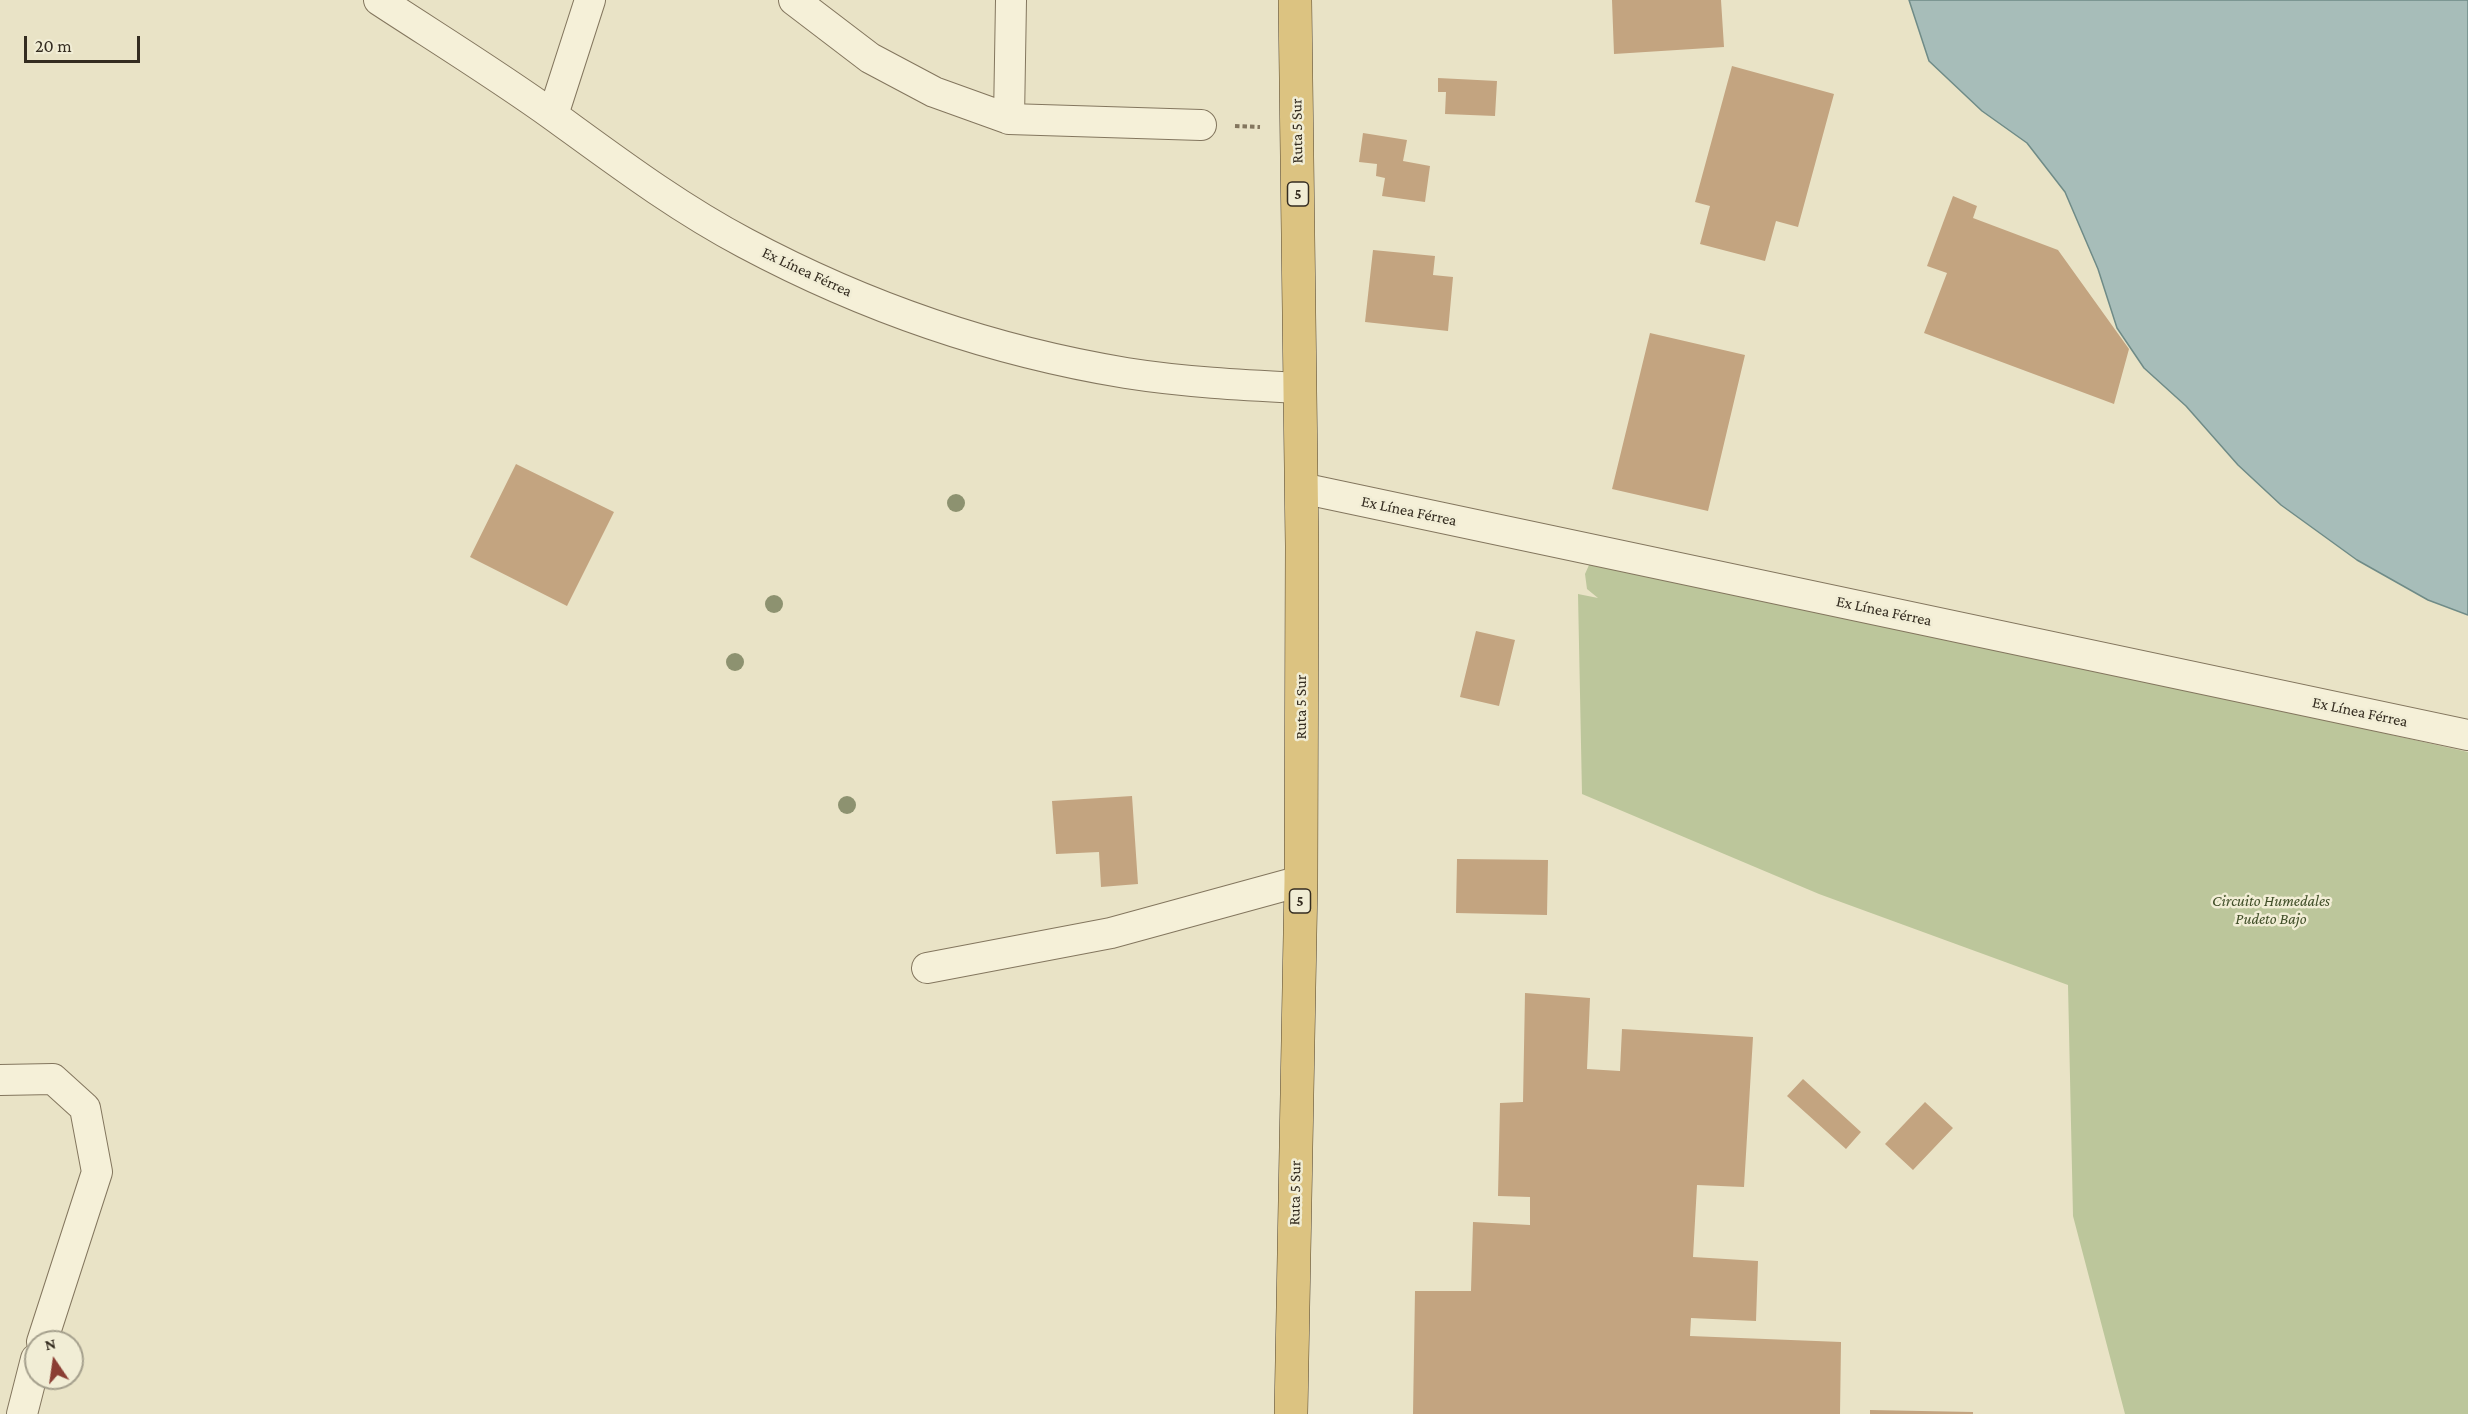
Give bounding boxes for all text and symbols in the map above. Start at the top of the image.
scale bar [27,24,142,62]
text: 20 m [35,36,72,56]
street label: Ruta 5 Sur [1287,98,1307,164]
road number: 5 [1288,182,1308,206]
street label: Ex Línea Férrea [759,243,855,301]
street label: Ex Línea Férrea [1359,492,1459,530]
street label: Ex Línea Férrea [1834,592,1934,630]
street label: Ruta 5 Sur [1291,675,1311,739]
street label: Ex Línea Férrea [2310,693,2410,731]
road number: 5 [1290,889,1310,913]
park label: Circuito Humedales Pudeto Bajo [2212,891,2330,929]
street label: Ruta 5 Sur [1285,1160,1305,1226]
north arrow [24,1330,84,1390]
text: N [43,1334,58,1353]

